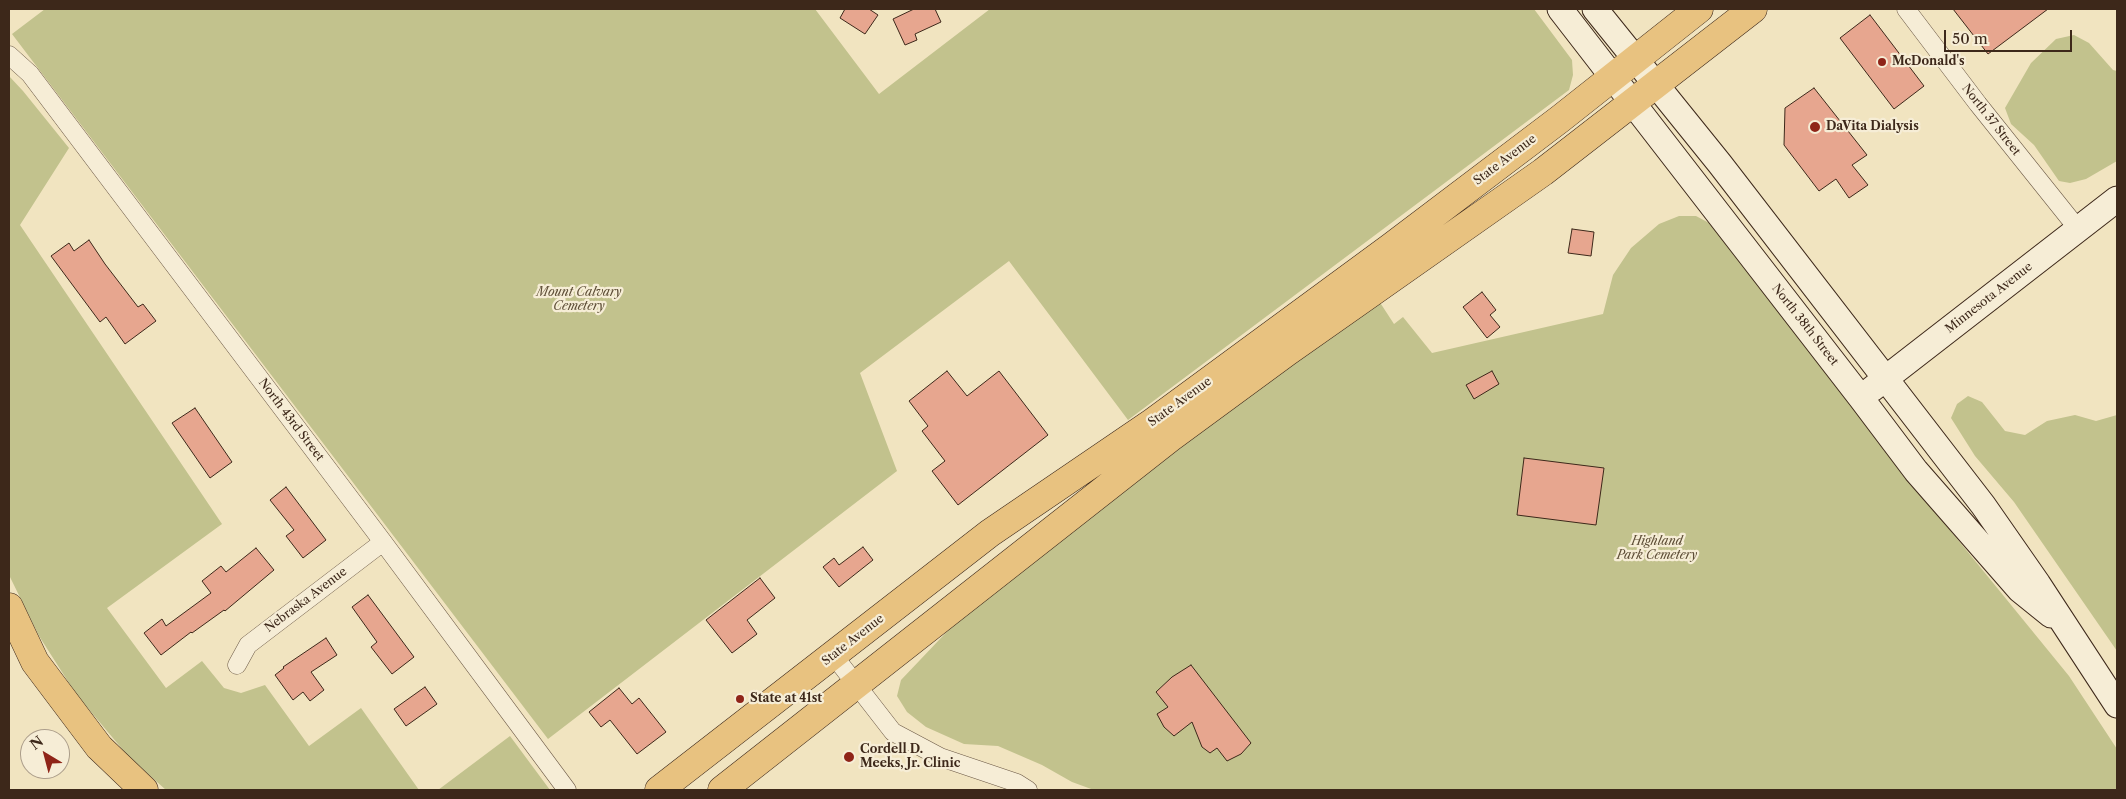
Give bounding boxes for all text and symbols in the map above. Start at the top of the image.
scale bar [1946,20,2074,52]
text: 50 m [1952,29,1988,48]
place label: McDonald's [1892,55,1965,69]
marker: McDonald's [1876,56,1888,68]
street label: North 37 Street [1959,81,2023,159]
marker: DaVita Dialysis [1808,120,1822,134]
place label: DaVita Dialysis [1826,120,1919,134]
street label: State Avenue [1471,132,1539,188]
street label: Minnesota Avenue [1943,260,2035,336]
street label: North 38th Street [1769,281,1841,369]
park label: Mount Calvary Cemetery [536,286,622,314]
street label: State Avenue [1146,374,1214,430]
street label: North 43rd Street [255,376,327,464]
park label: Highland Park Cemetery [1617,535,1697,563]
street label: Nebraska Avenue [262,564,350,636]
street label: State Avenue [819,611,887,669]
place label: State at 41st [750,692,822,706]
marker: State at 41st [734,693,746,705]
north arrow [20,729,70,779]
text: N [26,732,47,754]
place label: Cordell D. Meeks, Jr. Clinic [860,743,960,771]
marker: Cordell D. Meeks, Jr. Clinic [842,750,856,764]

